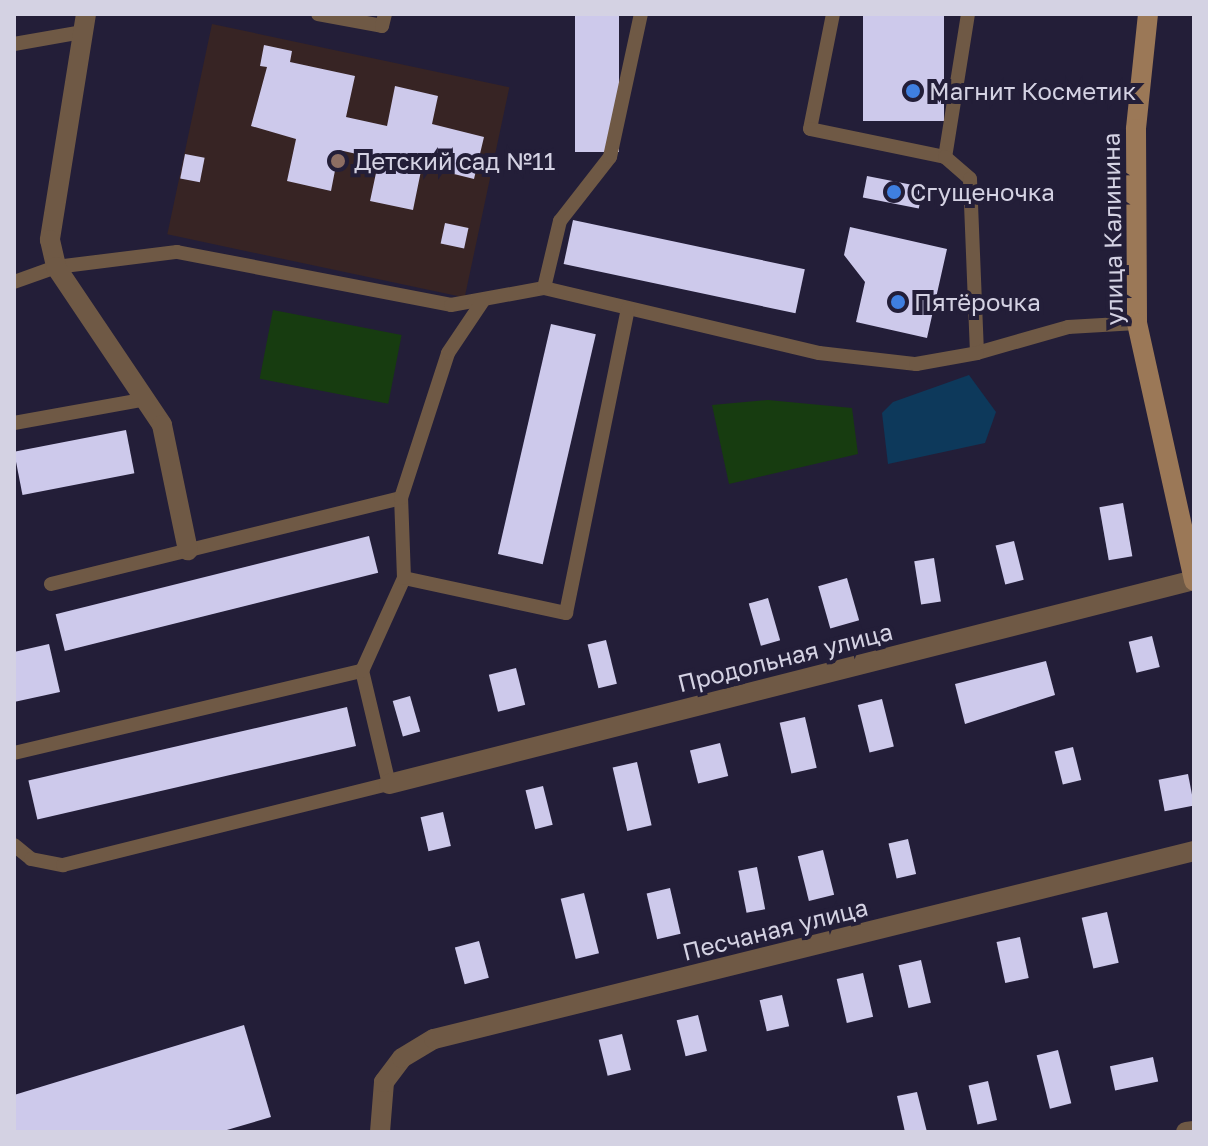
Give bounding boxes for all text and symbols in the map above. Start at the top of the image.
place label: Магнит Косметик [929,77,1136,105]
marker: Магнит Косметик [904,82,922,100]
street label: улица Калинина [1096,132,1128,326]
place label: Детский сад №11 [354,147,555,175]
marker: Детский сад №11 [329,152,347,170]
place label: Сгущеночка [910,178,1055,206]
marker: Сгущеночка [885,183,903,201]
place label: Пятёрочка [914,288,1041,316]
marker: Пятёрочка [889,293,907,311]
street label: Продольная улица [675,616,895,698]
street label: Песчаная улица [679,892,871,966]

